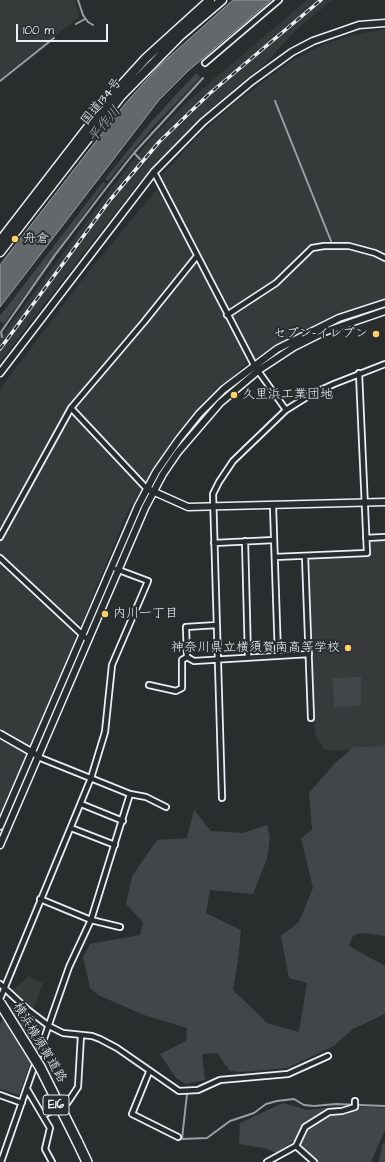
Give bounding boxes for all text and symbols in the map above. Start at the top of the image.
scale bar [18,16,110,42]
text: 100 m [23,22,54,39]
street label: 国道134号 [78,75,126,129]
water label: 平作川 [85,104,125,146]
place label: 舟倉 [23,231,49,247]
marker: 舟倉 [10,234,20,244]
place label: セブン-イレブン [273,326,368,342]
marker: セブン-イレブン [371,329,381,339]
place label: 久里浜工業団地 [242,387,333,403]
marker: 久里浜工業団地 [229,390,239,400]
place label: 内川一丁目 [113,606,178,622]
marker: 内川一丁目 [100,609,110,619]
place label: 神奈川県立横須賀南高等学校 [171,640,340,656]
marker: 神奈川県立横須賀南高等学校 [343,643,353,653]
street label: 横浜横須賀道路 [9,1000,69,1086]
road number: E16 [43,1095,69,1115]

